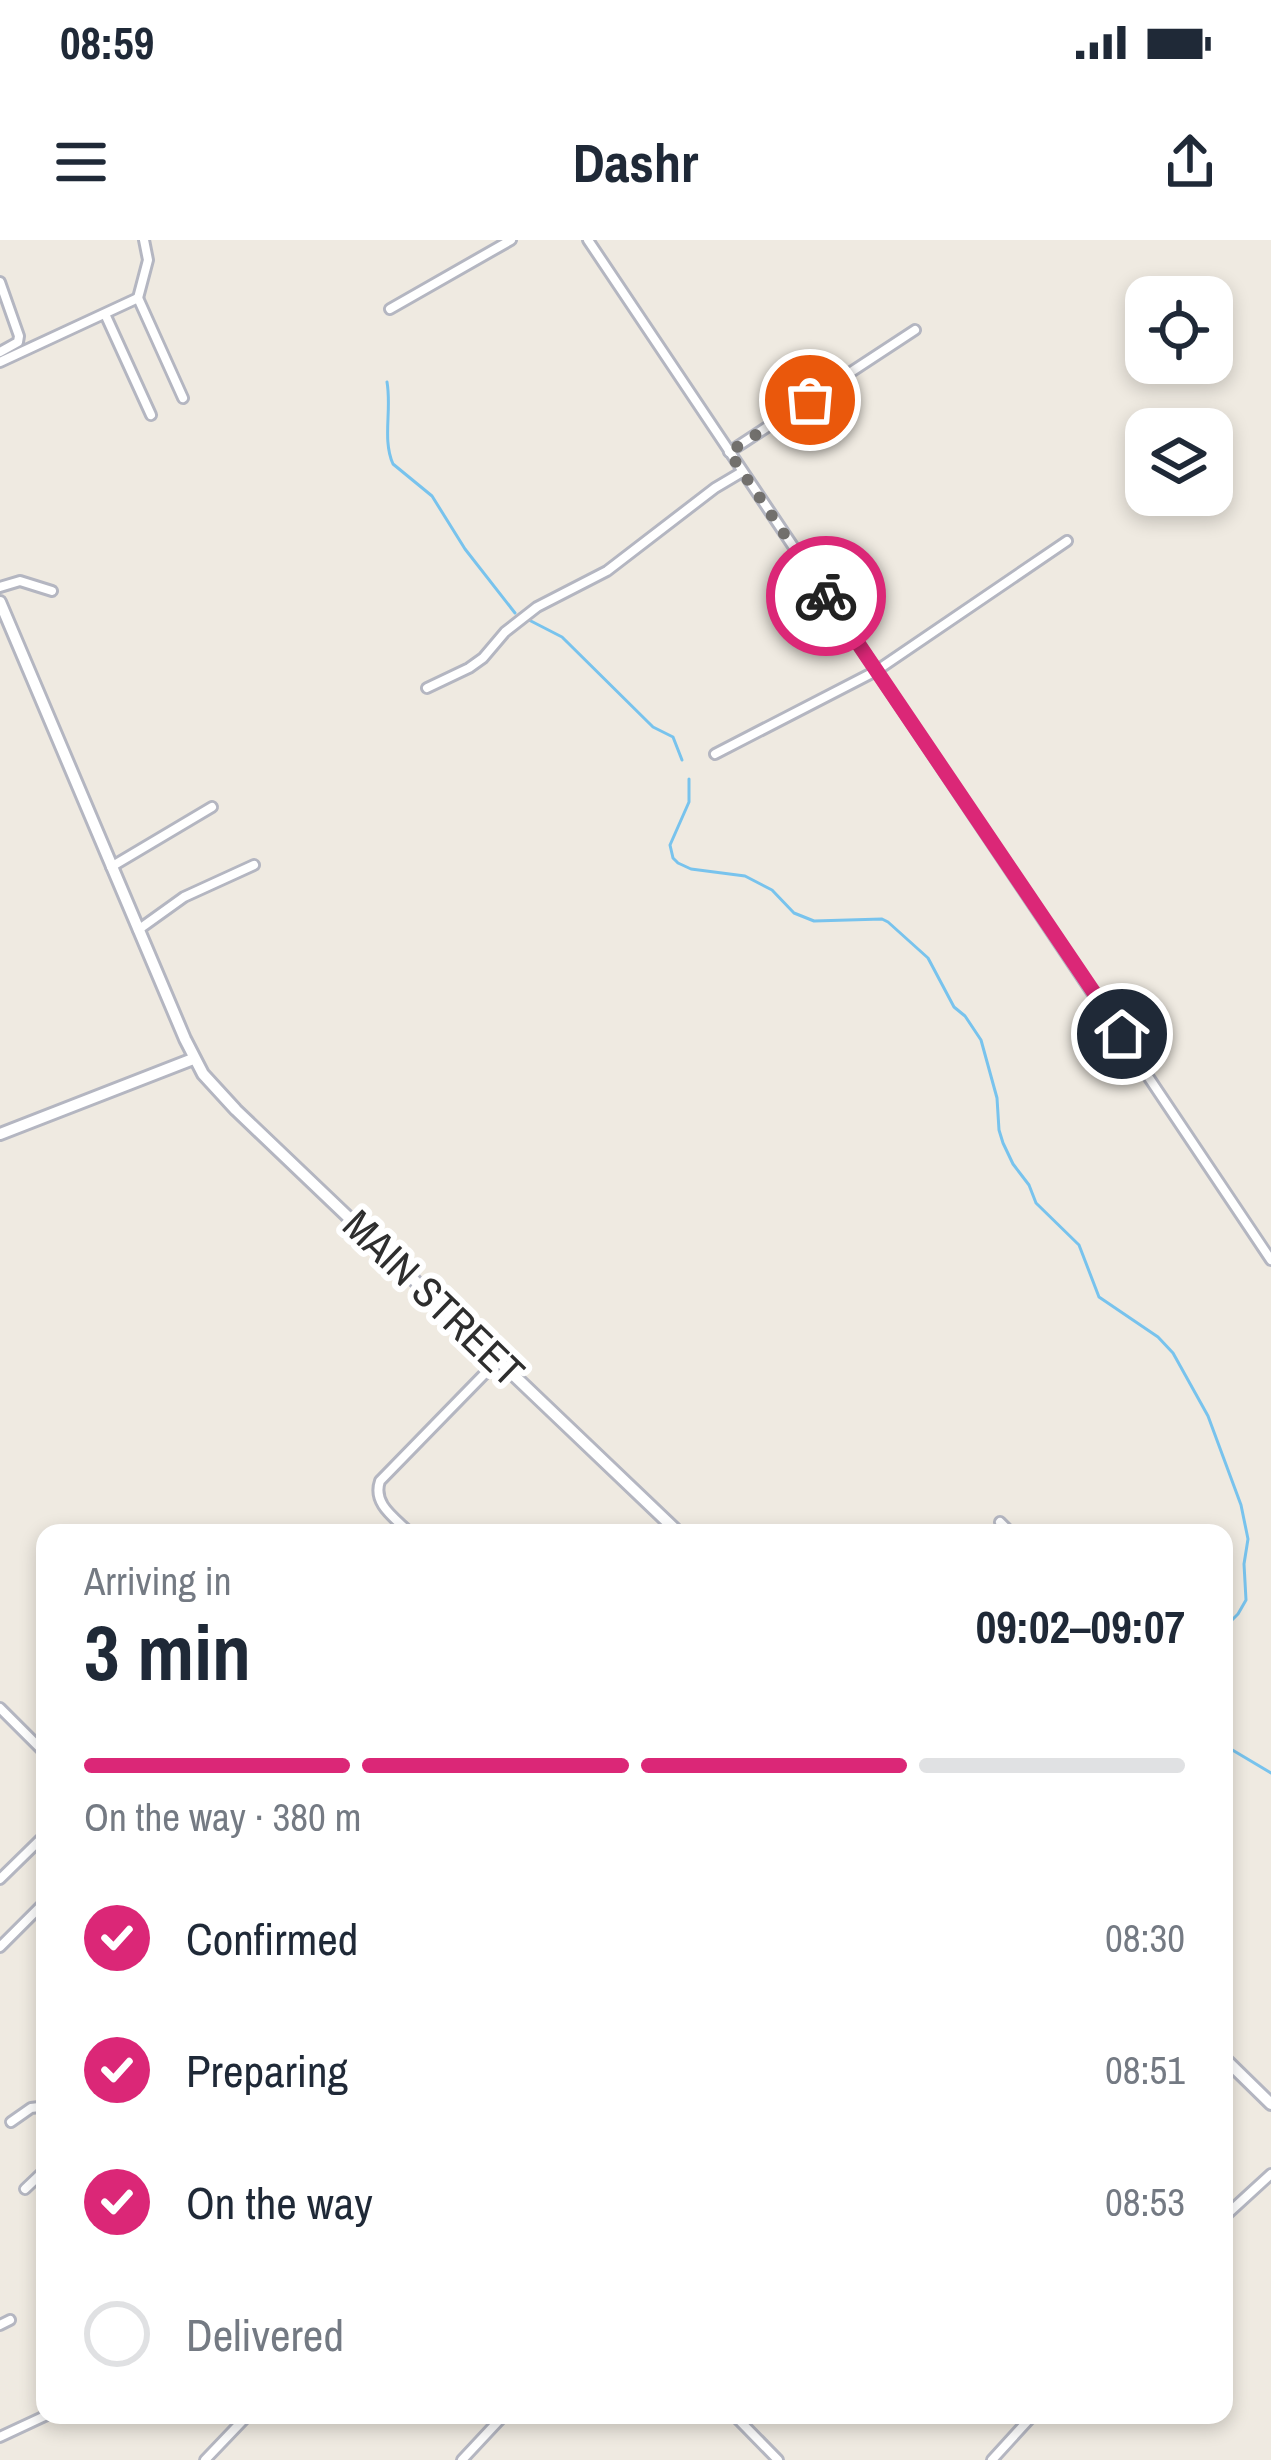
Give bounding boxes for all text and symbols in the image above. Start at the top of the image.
text: 08:59 [60,12,154,73]
text: Dashr [573,126,698,199]
icon: menu [48,129,114,195]
icon: share [1157,129,1223,195]
map controls [1125,276,1233,516]
button: locate [1125,276,1233,384]
pin [759,349,861,451]
icon: bag [777,367,843,433]
button: layers [1125,408,1233,516]
courier [766,536,886,656]
icon: bike [793,563,859,629]
pin [1071,983,1173,1085]
icon: home [1089,1001,1155,1067]
street label: MAIN STREET [331,1197,537,1399]
text: Arriving in [84,1555,232,1607]
text: 09:02–09:07 [976,1596,1185,1657]
text: 3 min [84,1599,251,1704]
text: On the way · 380 m [84,1791,361,1843]
icon: check [84,1905,150,1971]
text: Confirmed [186,1908,358,1969]
text: 08:30 [1105,1912,1185,1964]
icon: check [84,2037,150,2103]
text: Preparing [186,2040,348,2101]
text: 08:51 [1105,2044,1185,2096]
icon: check [84,2169,150,2235]
text: On the way [186,2172,373,2233]
text: 08:53 [1105,2176,1185,2228]
text: Delivered [186,2304,344,2365]

